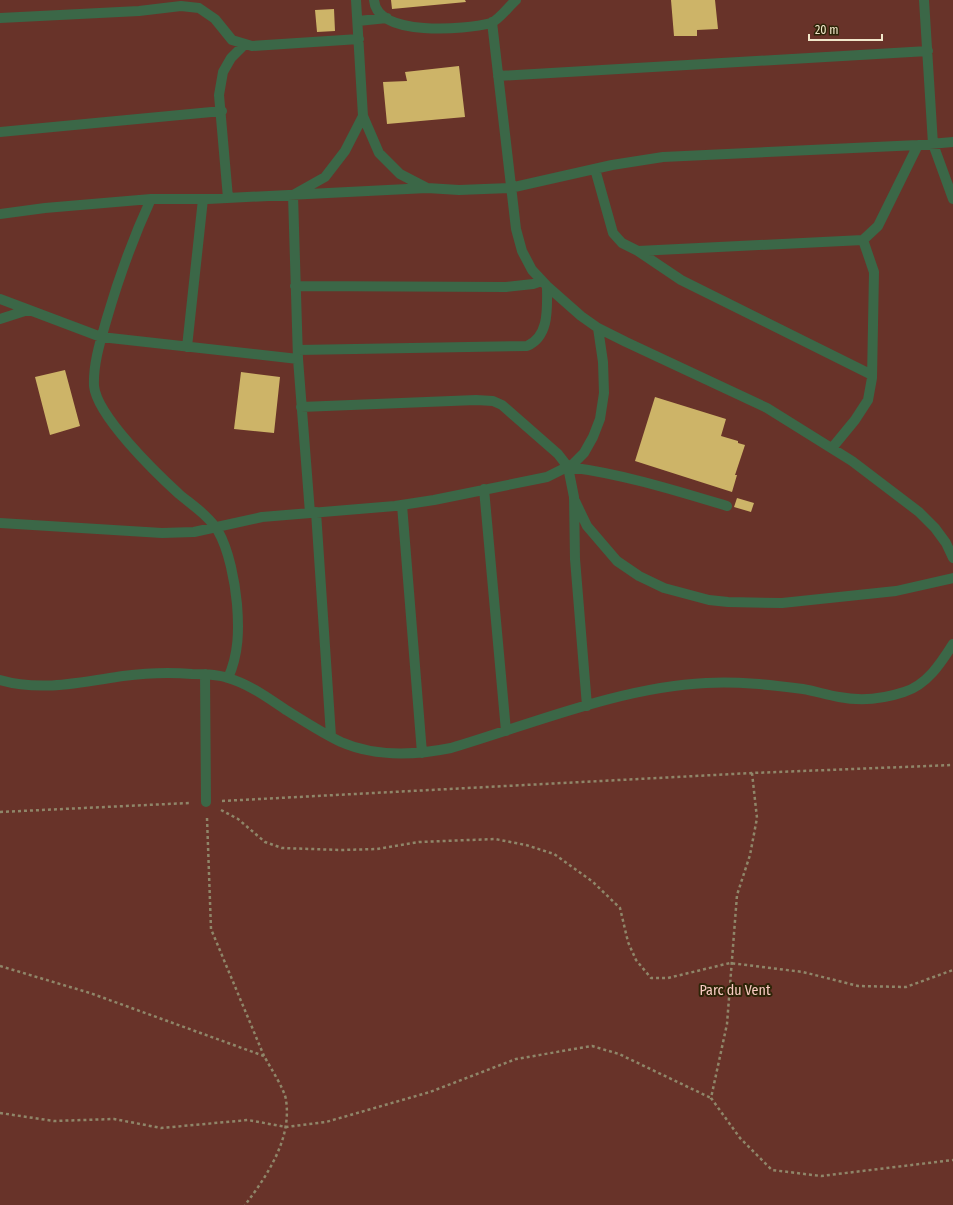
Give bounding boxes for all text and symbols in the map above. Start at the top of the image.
scale bar [809,16,882,42]
text: 20 m [815,23,839,37]
park label: Parc du Vent [700,982,771,999]

